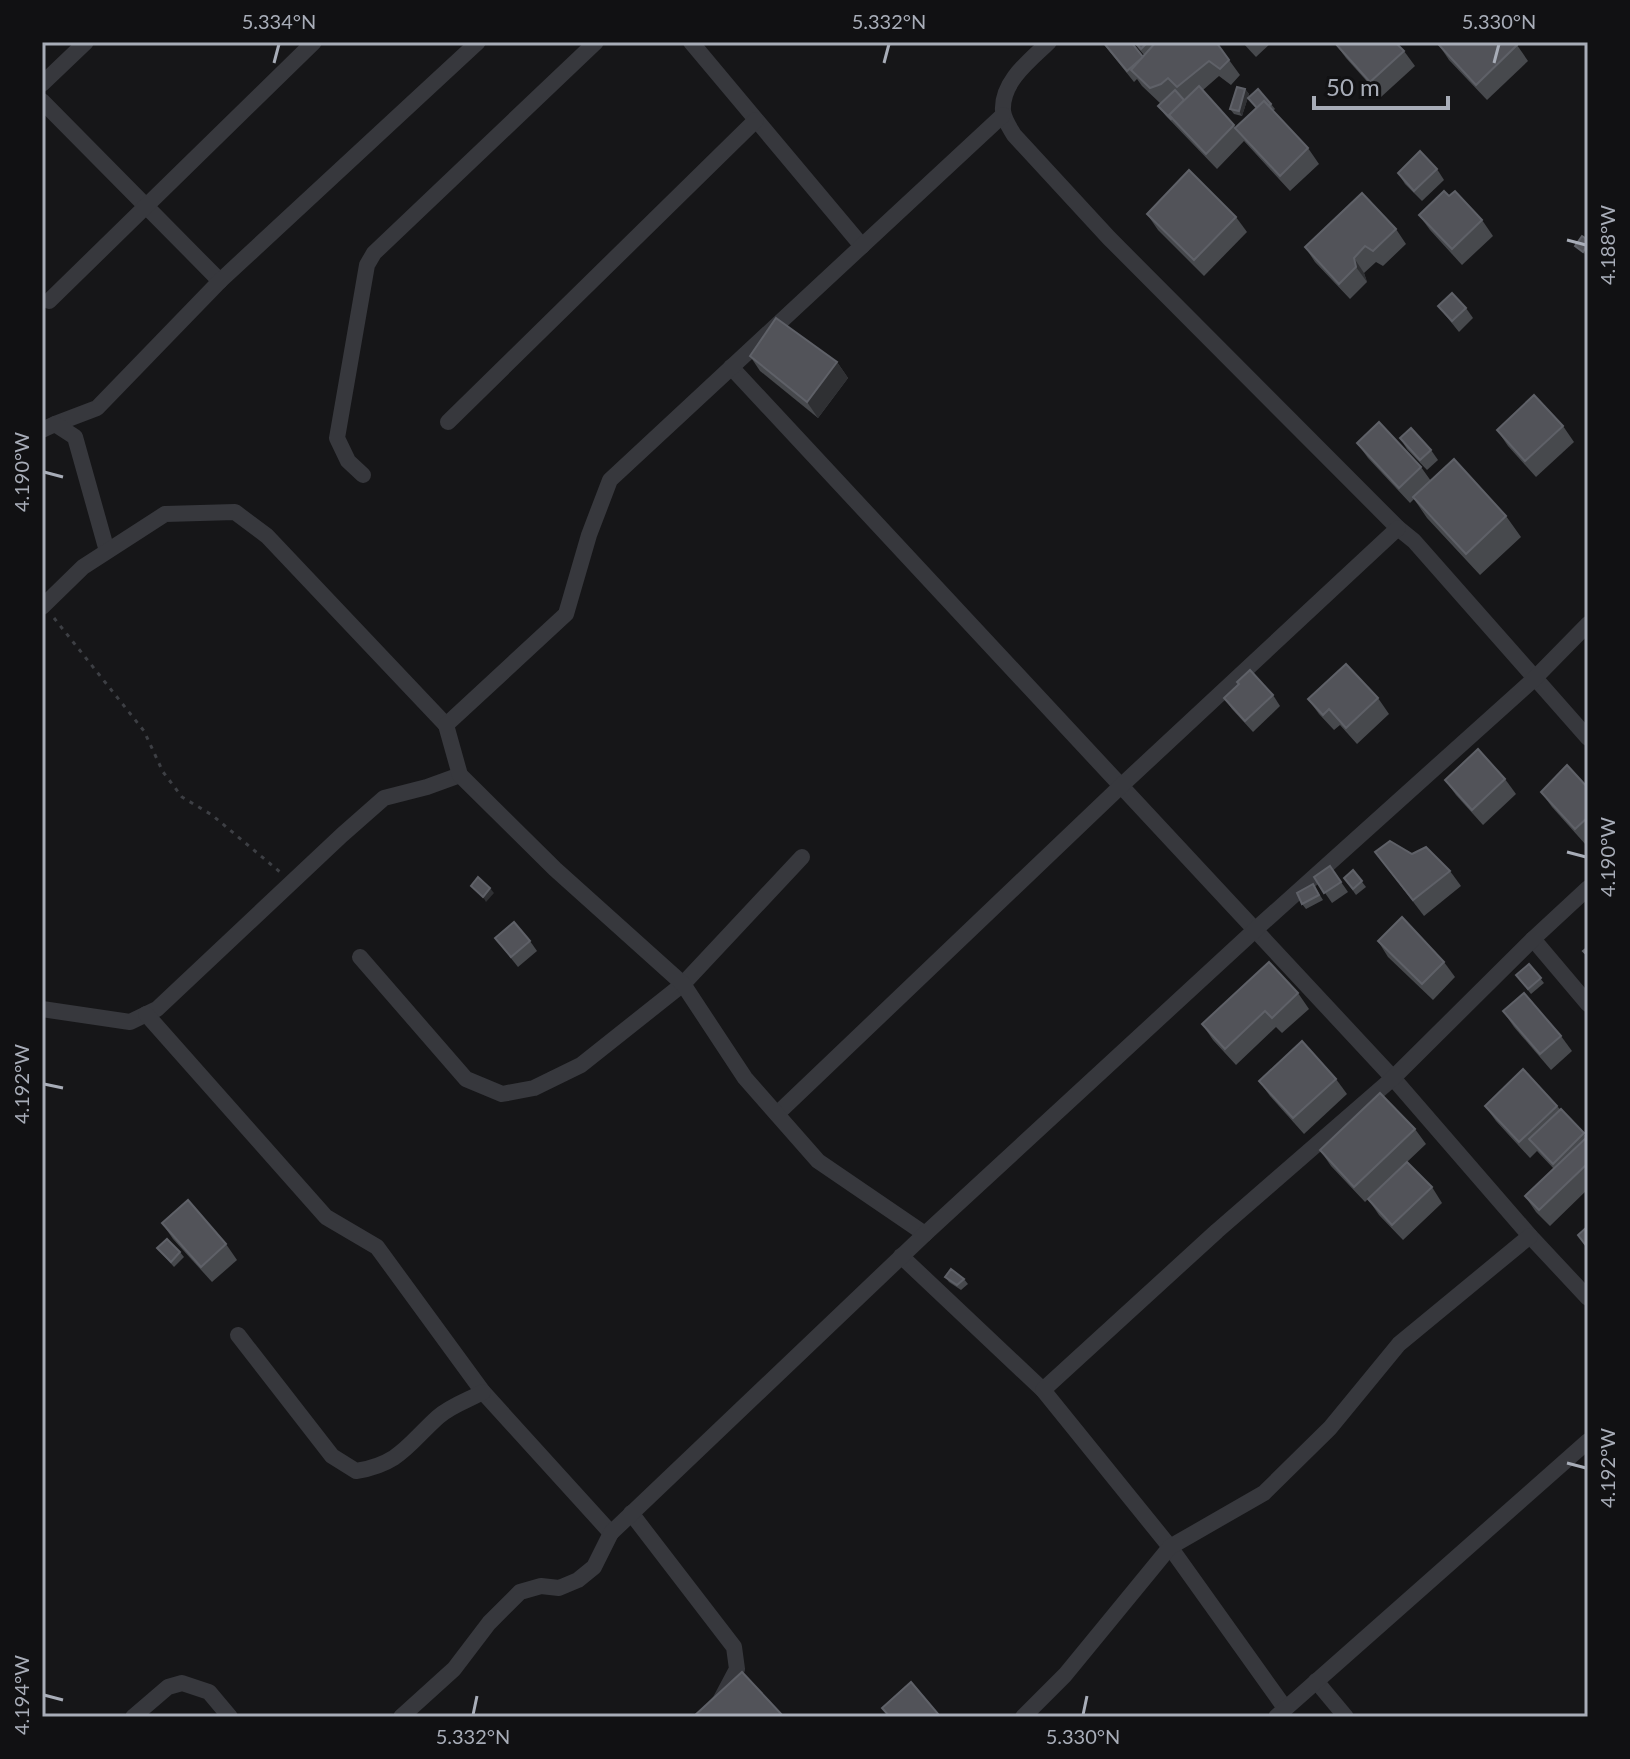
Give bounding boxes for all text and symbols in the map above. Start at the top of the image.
text: 5.334°N [242,9,316,33]
text: 5.332°N [852,9,926,33]
text: 5.330°N [1462,9,1536,33]
scale bar [1314,60,1448,110]
text: 50 m [1326,72,1380,101]
text: 4.188°W [1595,205,1619,285]
text: 4.190°W [9,432,33,512]
text: 4.190°W [1595,817,1619,897]
text: 4.192°W [9,1044,33,1124]
text: 4.192°W [1595,1428,1619,1508]
text: 4.194°W [9,1655,33,1735]
text: 5.332°N [436,1724,510,1748]
text: 5.330°N [1046,1724,1120,1748]

